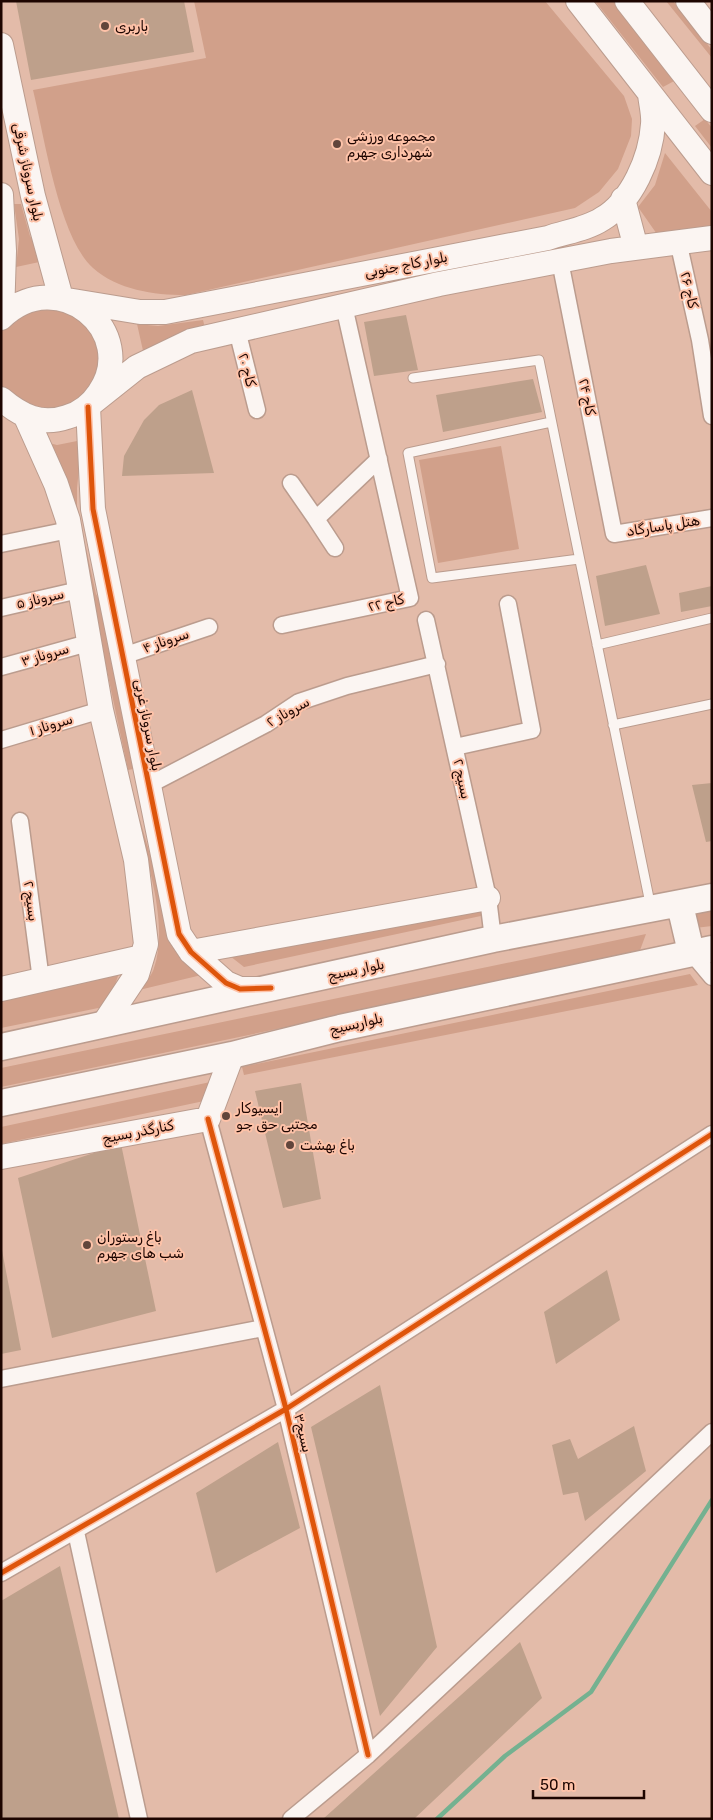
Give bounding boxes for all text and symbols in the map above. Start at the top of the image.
place label: باربری [115,18,148,35]
marker: باربری [99,20,111,32]
street label: بلوار سروناز شرقی [9,121,47,223]
place label: مجموعه ورزشی شهرداری جهرم [347,128,436,162]
marker: مجموعه ورزشی شهرداری جهرم [331,138,343,150]
street label: بلوار کاج جنوبی [363,249,449,283]
street label: کاج ۲۶ [675,270,702,311]
street label: کاج ۲۰ [233,351,260,390]
street label: کاج ۲۴ [573,377,599,418]
street label: هتل پاسارگاد [625,512,701,541]
street label: سروناز ۵ [14,585,66,613]
street label: کاج ۲۲ [366,590,407,617]
street label: سروناز ۴ [141,625,191,657]
street label: سروناز ۳ [19,640,71,670]
street label: بلوار سروناز غربی [131,678,165,772]
street label: سروناز ۲ [263,693,313,731]
street label: سروناز ۱ [27,710,75,740]
street label: بسیج ۲ [448,757,475,801]
street label: بسیج ۲ [18,880,42,922]
street label: بلوار بسیج [326,956,386,986]
street label: بلواربسیج [328,1010,385,1040]
place label: ایسیوکار مجتبی حق جو [235,1100,318,1133]
marker: ایسیوکار مجتبی حق جو [220,1110,232,1122]
street label: کنارگذر بسیج [101,1117,176,1149]
place label: باغ بهشت [300,1137,355,1155]
marker: باغ بهشت [284,1139,296,1151]
place label: باغ رستوران شب های جهرم [97,1229,184,1263]
marker: باغ رستوران شب های جهرم [81,1239,93,1251]
street label: بسیج۳ [288,1412,316,1455]
scale bar [533,1768,644,1800]
text: 50 m [540,1776,575,1794]

